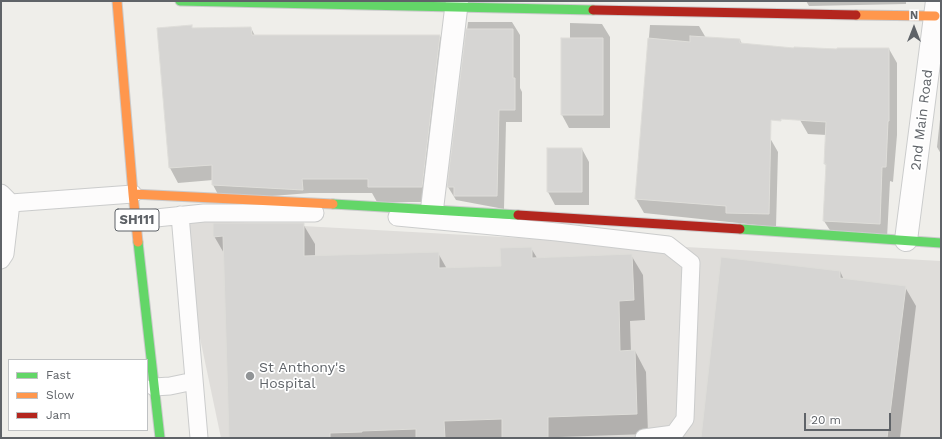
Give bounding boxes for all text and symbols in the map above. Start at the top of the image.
north arrow [894,8,934,48]
text: N [910,9,918,22]
street label: 2nd Main Road [907,69,937,171]
road number: SH111 [115,209,159,231]
legend [8,359,148,431]
place label: St Anthony's Hospital [259,360,346,392]
text: Fast [46,368,71,382]
marker: St Anthony's Hospital [244,370,256,382]
text: Slow [46,388,74,402]
scale bar [806,405,893,431]
text: Jam [46,408,71,422]
text: 20 m [811,413,841,427]

